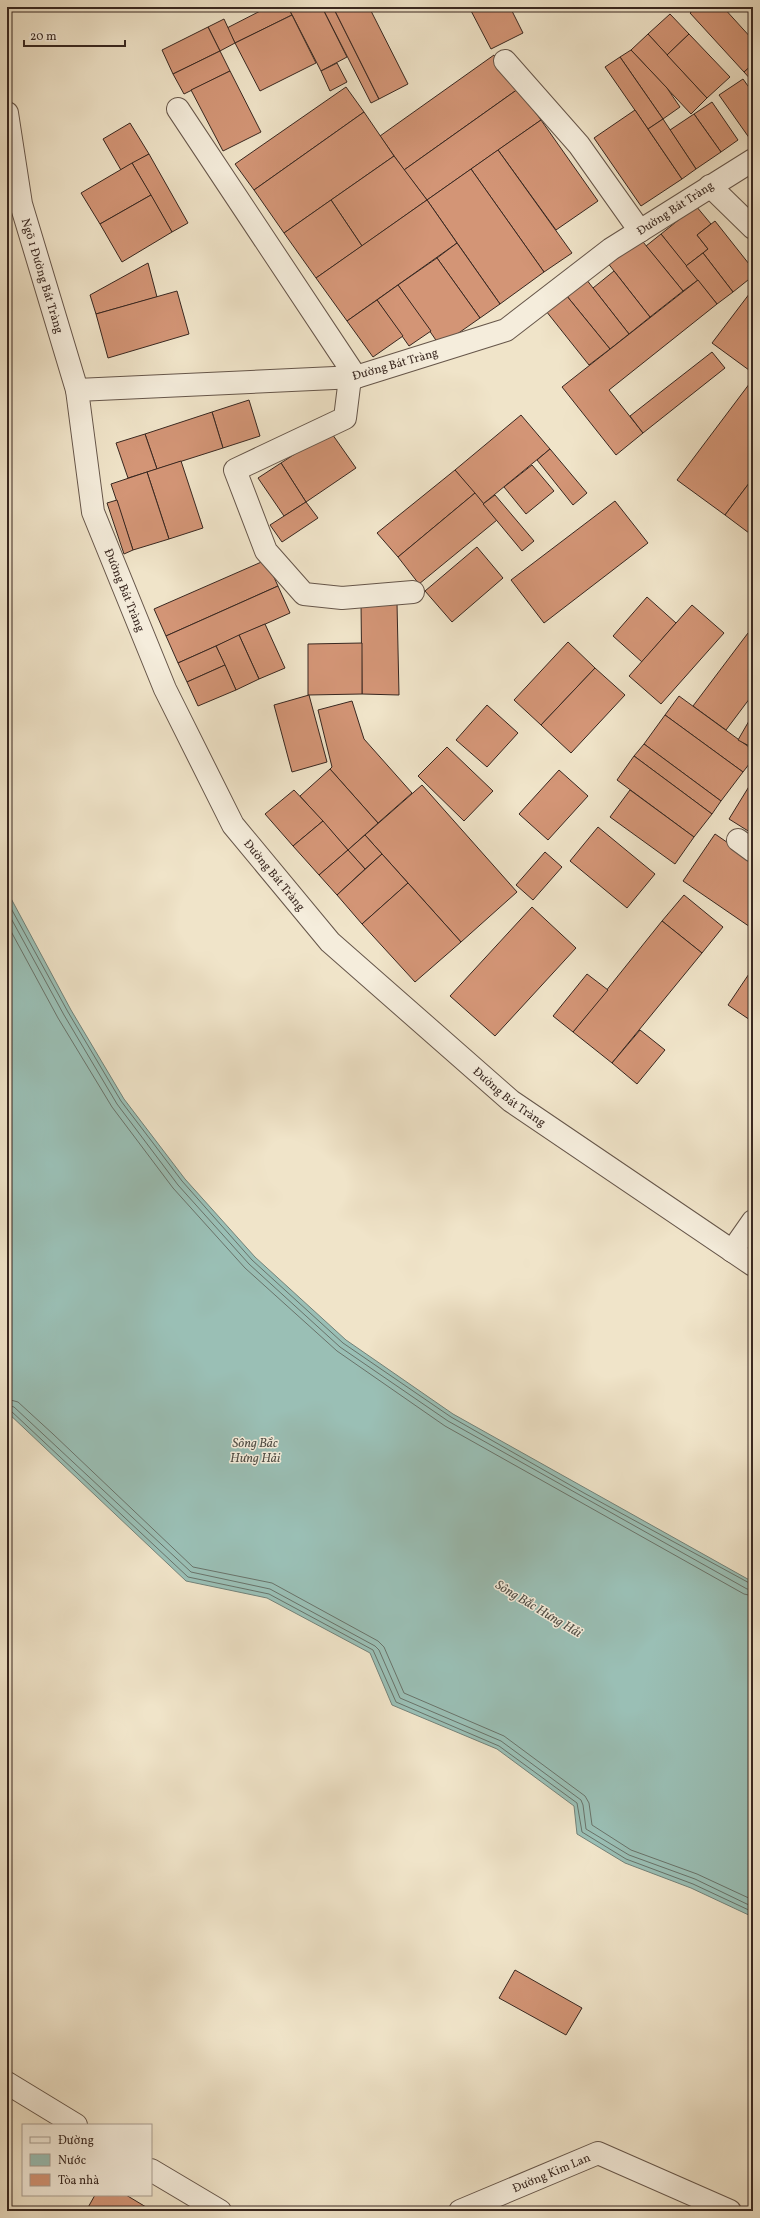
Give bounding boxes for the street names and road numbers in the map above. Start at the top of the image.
street label: Đường Bát Tràng [634,178,717,240]
street label: Ngõ 1 Đường Bát Tràng [17,216,67,336]
street label: Đường Bát Tràng [350,345,440,385]
street label: Đường Bát Tràng [100,546,148,635]
street label: Đường Bát Tràng [239,837,308,915]
street label: Đường Bát Tràng [469,1064,549,1131]
street label: Đường Kim Lan [510,2150,593,2197]

